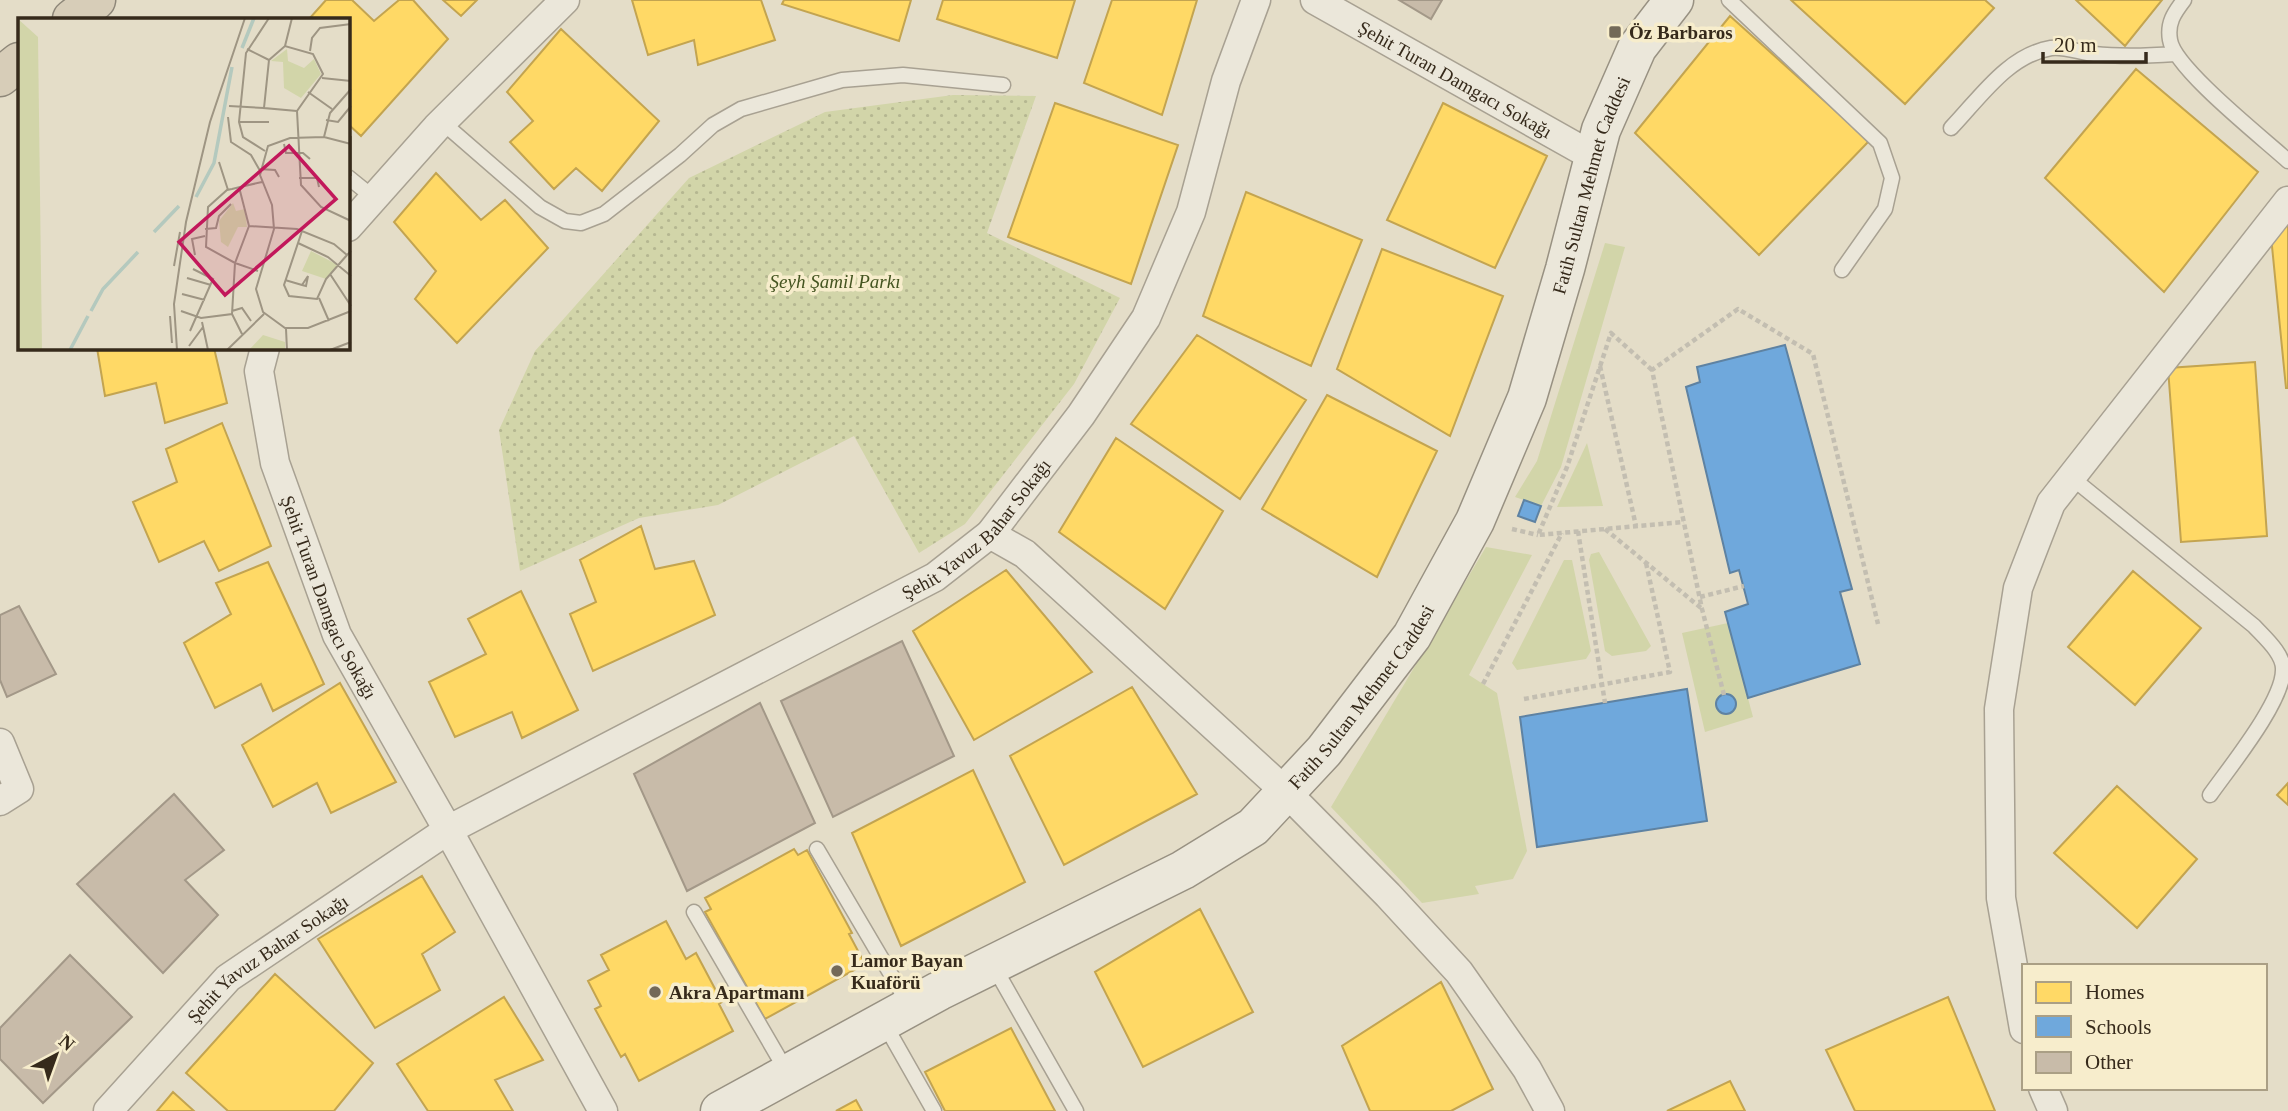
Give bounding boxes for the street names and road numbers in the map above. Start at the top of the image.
street label: Şehit Turan Damgacı Sokağı [1354,17,1556,142]
street label: Fatih Sultan Mehmet Caddesi [1548,73,1634,297]
street label: Şehit Yavuz Bahar Sokağı [898,455,1055,604]
street label: Şehit Turan Damgacı Sokağı [277,493,381,703]
street label: Fatih Sultan Mehmet Caddesi [1284,601,1438,793]
street label: Şehit Yavuz Bahar Sokağı [183,890,352,1027]

